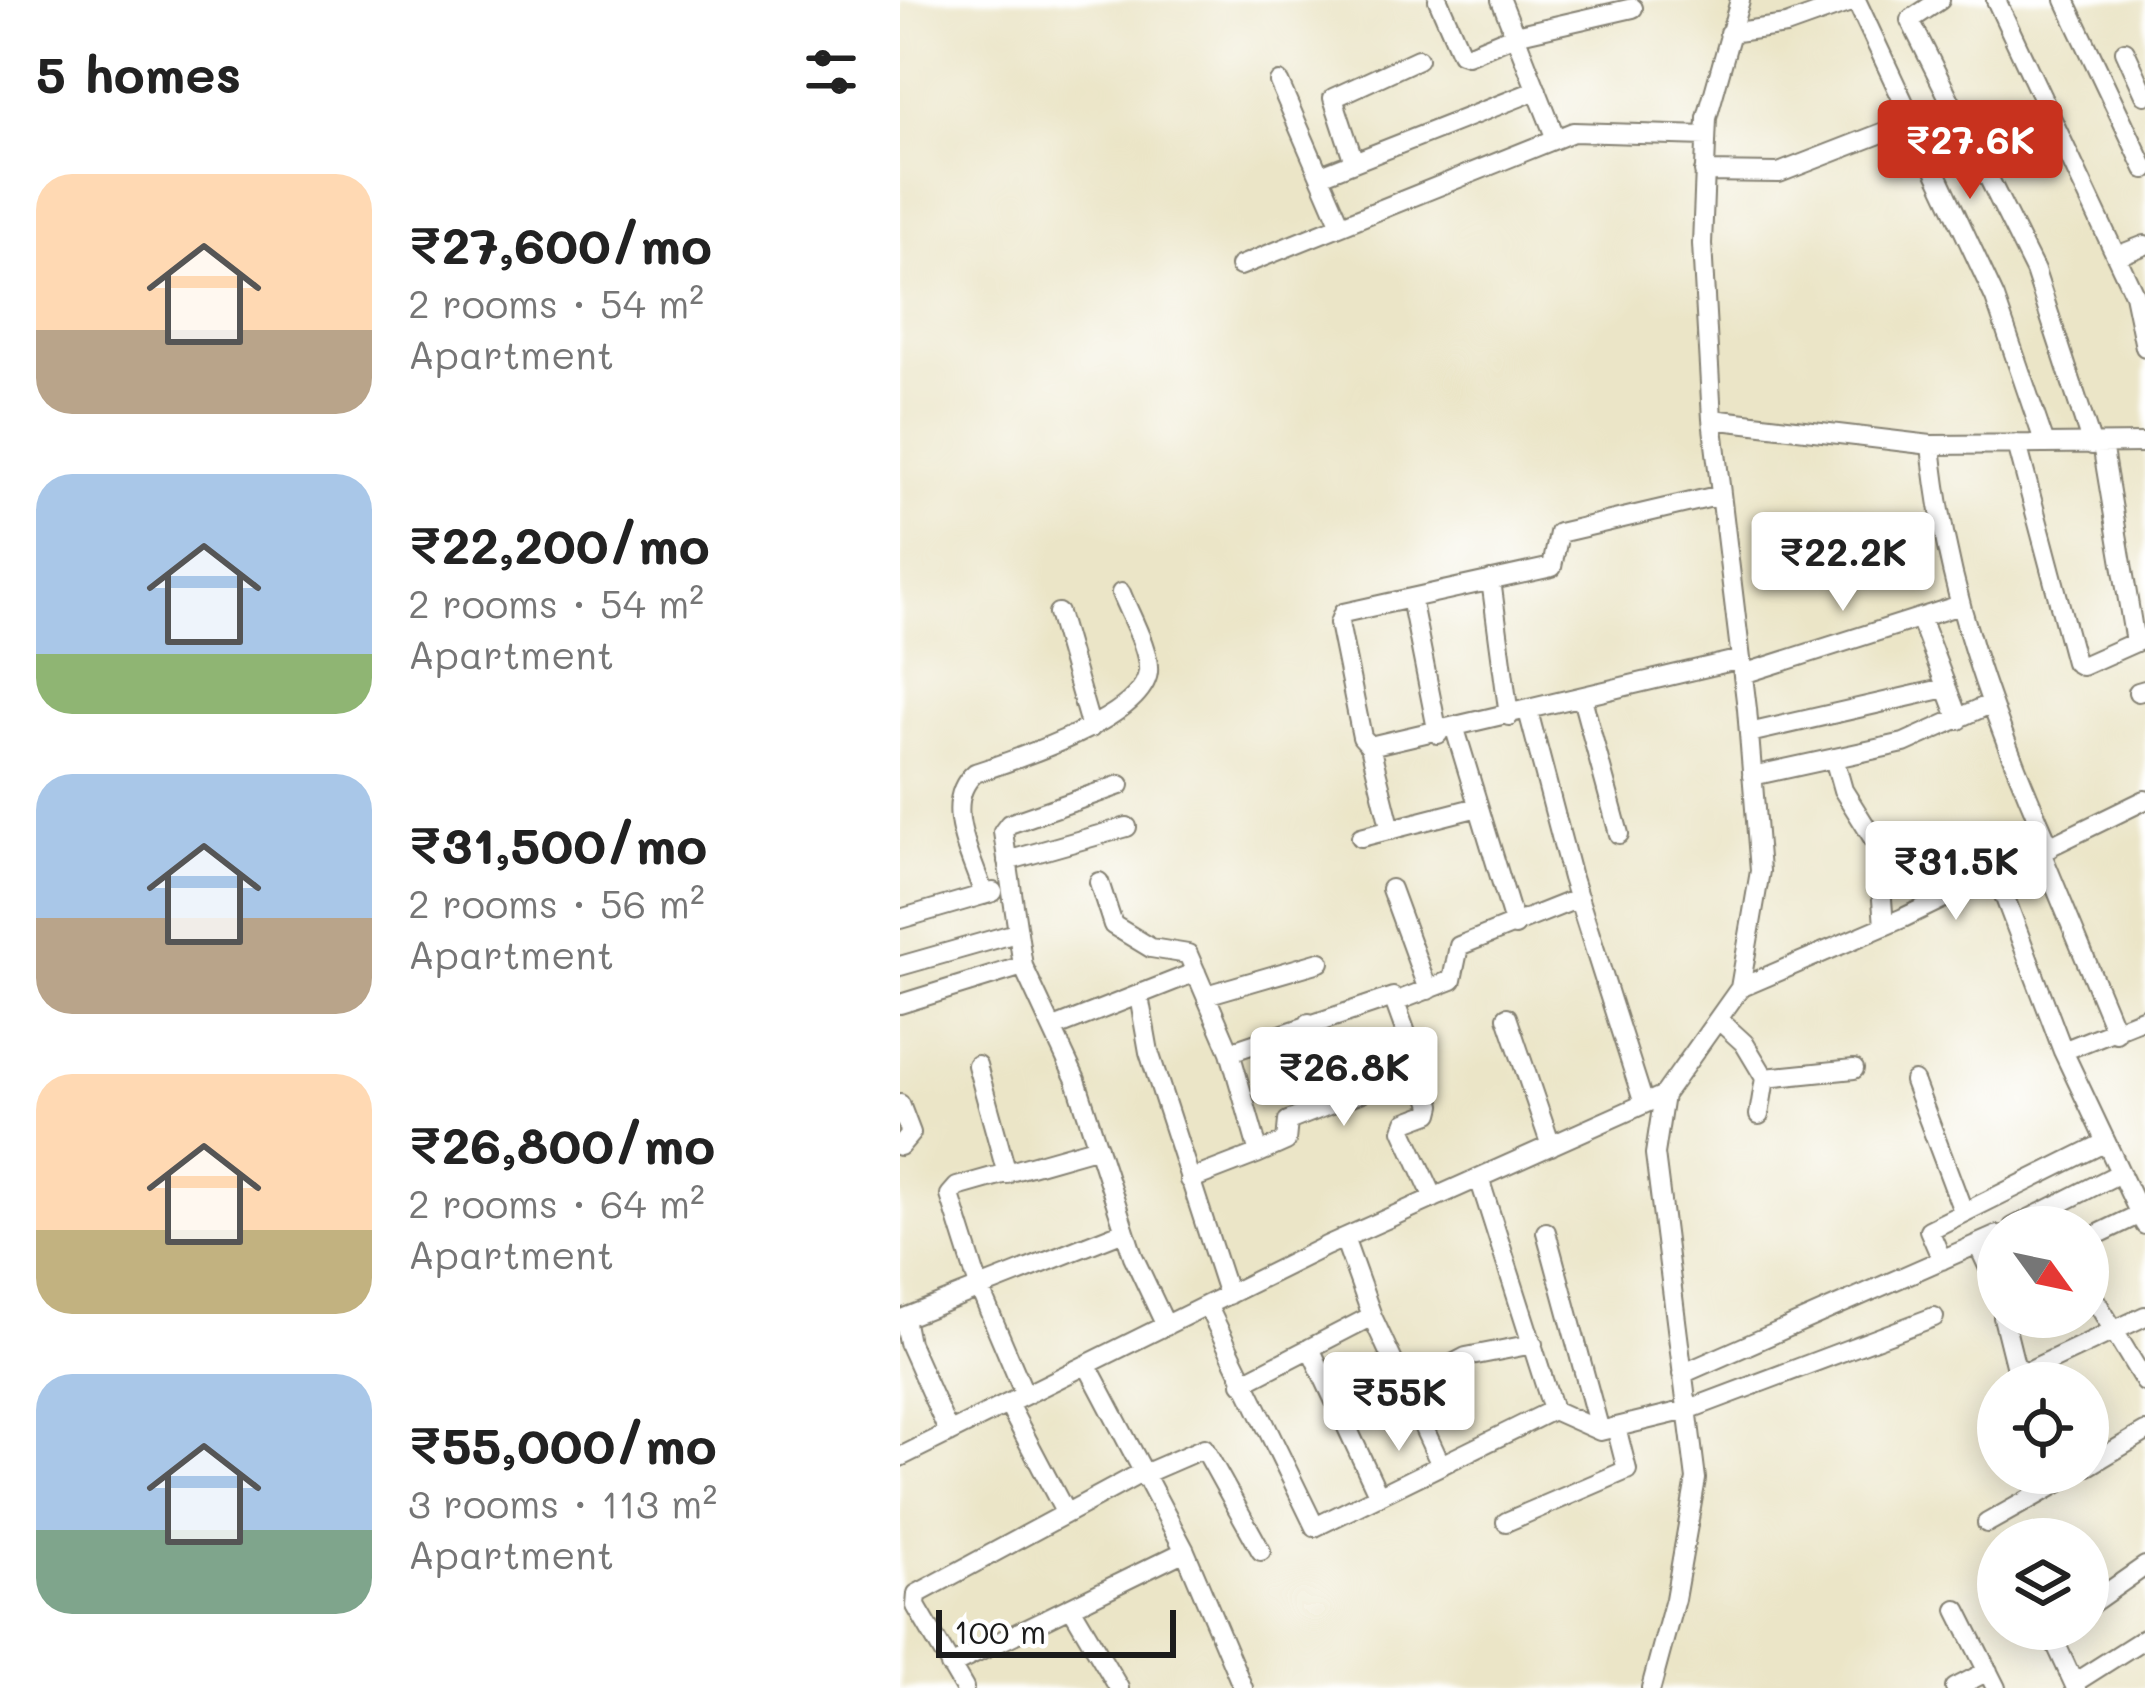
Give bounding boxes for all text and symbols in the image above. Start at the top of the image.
text: 5 homes [36,39,241,106]
icon: filters [798,39,864,105]
pin: ₹27.6K [1872,100,2068,202]
text: ₹27.6K [1905,113,2035,164]
text: ₹27,600/mo [408,210,712,277]
icon: home [132,222,276,366]
text: 2 rooms · 54 m² [408,277,704,328]
text: Apartment [408,328,614,379]
text: ₹22,200/mo [408,510,710,577]
pin: ₹22.2K [1745,512,1941,614]
icon: home [132,522,276,666]
text: ₹22.2K [1779,525,1907,576]
text: 2 rooms · 54 m² [408,577,704,628]
text: Apartment [408,628,614,679]
text: ₹31,500/mo [408,810,707,877]
pin: ₹31.5K [1858,821,2054,923]
icon: home [132,822,276,966]
text: ₹31.5K [1893,834,2019,885]
text: 2 rooms · 56 m² [408,877,705,928]
text: Apartment [408,928,614,979]
pin: ₹26.8K [1246,1027,1442,1129]
text: ₹26.8K [1277,1040,1411,1091]
text: ₹26,800/mo [408,1110,715,1177]
icon: home [132,1122,276,1266]
text: 2 rooms · 64 m² [408,1177,705,1228]
north arrow [1977,1206,2109,1338]
map controls [1977,1206,2109,1650]
text: Apartment [408,1228,614,1279]
pin: ₹55K [1328,1352,1470,1454]
button: locate [1977,1362,2109,1494]
text: ₹55K [1350,1365,1448,1416]
text: ₹55,000/mo [408,1410,717,1477]
icon: home [132,1422,276,1566]
text: 3 rooms · 113 m² [408,1477,717,1528]
button: layers [1977,1518,2109,1650]
text: Apartment [408,1528,614,1579]
scale bar [936,1604,1176,1657]
text: 100 m [954,1609,1046,1652]

